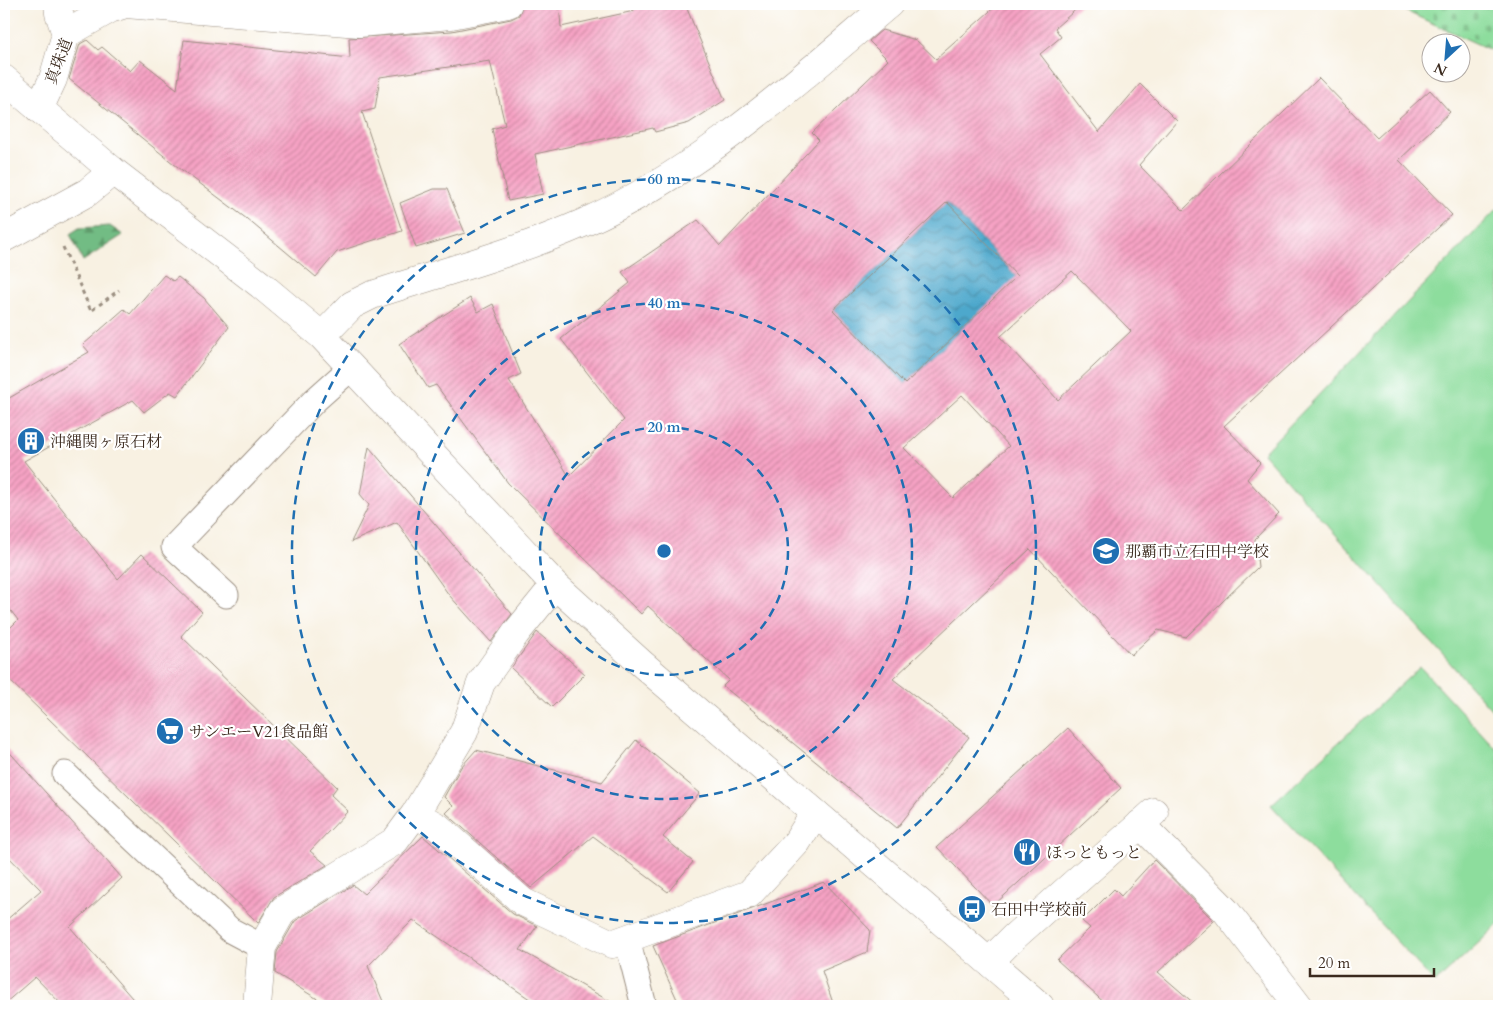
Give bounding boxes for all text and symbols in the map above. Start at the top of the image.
north arrow [1420,32,1470,82]
street label: 真珠道 [40,35,78,88]
text: N [1431,58,1450,80]
text: 60 m [647,169,681,189]
text: 40 m [647,293,681,313]
text: 20 m [647,417,681,437]
building icon: 沖縄関ヶ原石材 [16,426,46,456]
place label: 沖縄関ヶ原石材 [50,431,162,453]
school or university icon: 那覇市立石田中学校 [1091,536,1121,566]
place label: 那覇市立石田中学校 [1125,541,1269,563]
centre of rings [655,542,673,560]
supermarket icon: サンエーV21食品館 [155,716,185,746]
place label: サンエーV21食品館 [189,721,328,743]
restaurant icon: ほっともっと [1012,837,1042,867]
place label: ほっともっと [1046,842,1142,864]
bus stop icon: 石田中学校前 [957,894,987,924]
place label: 石田中学校前 [991,899,1087,921]
scale bar [1310,945,1434,977]
text: 20 m [1318,953,1350,973]

